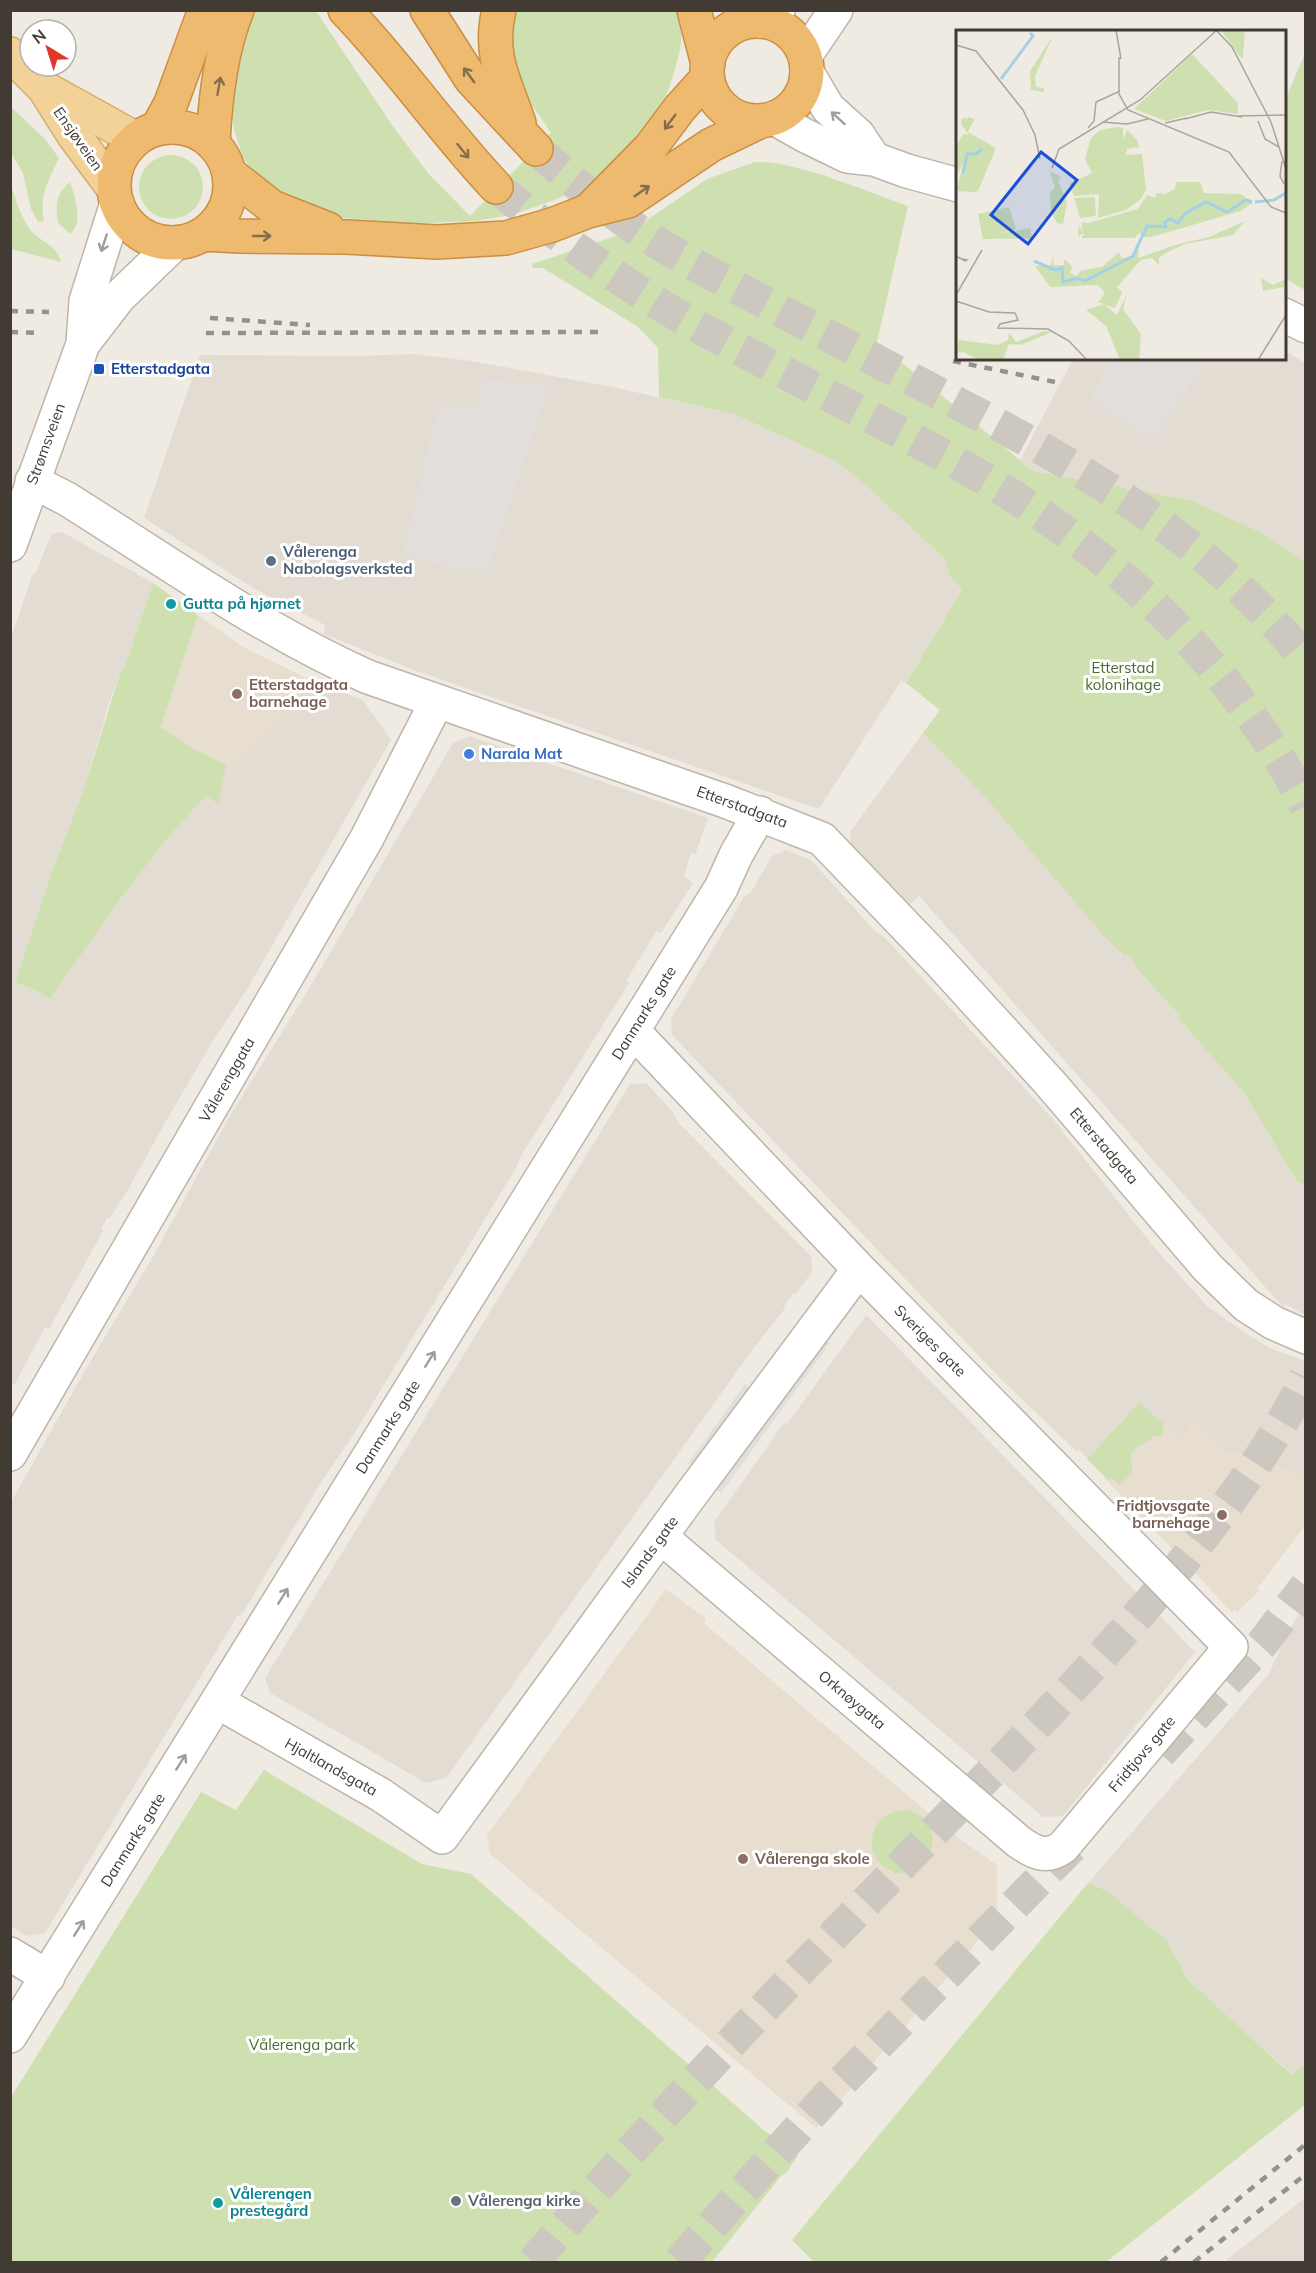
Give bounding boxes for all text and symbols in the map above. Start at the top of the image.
north arrow [18,18,78,78]
text: N [28,25,50,48]
inset map [956,30,1286,360]
one-way arrow [462,68,475,84]
one-way arrow [214,77,225,96]
street label: Ensjøveien [50,103,107,174]
one-way arrow [831,111,846,125]
one-way arrow [663,114,676,130]
one-way arrow [456,142,469,158]
one-way arrow [633,185,650,197]
one-way arrow [251,230,271,242]
one-way arrow [98,233,109,252]
place label: Etterstadgata [111,359,210,378]
marker: Etterstadgata [92,362,106,376]
street label: Strømsveien [22,400,69,487]
place label: Vålerenga Nabolagsverksted [282,542,413,578]
marker: Vålerenga Nabolagsverksted [264,554,278,568]
place label: Gutta på hjørnet [183,594,301,613]
marker: Gutta på hjørnet [164,597,178,611]
park label: Etterstad kolonihage [1085,658,1161,694]
place label: Etterstadgata barnehage [249,675,348,711]
marker: Etterstadgata barnehage [230,687,244,701]
place label: Narala Mat [481,744,562,763]
marker: Narala Mat [462,747,476,761]
street label: Etterstadgata [694,781,790,832]
street label: Danmarks gate [607,962,680,1063]
street label: Vålerenggata [195,1034,259,1126]
street label: Etterstadgata [1066,1103,1143,1188]
street label: Sveriges gate [890,1301,970,1381]
one-way arrow [423,1350,436,1367]
street label: Danmarks gate [351,1376,424,1477]
place label: Fridtjovsgate barnehage [1116,1496,1210,1532]
marker: Fridtjovsgate barnehage [1215,1508,1229,1522]
street label: Islands gate [617,1512,682,1591]
one-way arrow [278,1588,290,1605]
street label: Orknøygata [815,1666,890,1733]
street label: Fridtjovs gate [1104,1712,1179,1796]
street label: Hjaltlandsgata [282,1733,381,1800]
one-way arrow [176,1754,188,1771]
street label: Danmarks gate [96,1789,169,1890]
place label: Vålerenga skole [754,1849,870,1868]
marker: Vålerenga skole [736,1852,750,1866]
one-way arrow [74,1920,86,1937]
park label: Vålerenga park [249,2035,356,2054]
place label: Vålerengen prestegård [229,2184,312,2220]
place label: Vålerenga kirke [467,2191,580,2210]
marker: Vålerenga kirke [449,2194,463,2208]
marker: Vålerengen prestegård [211,2196,225,2210]

